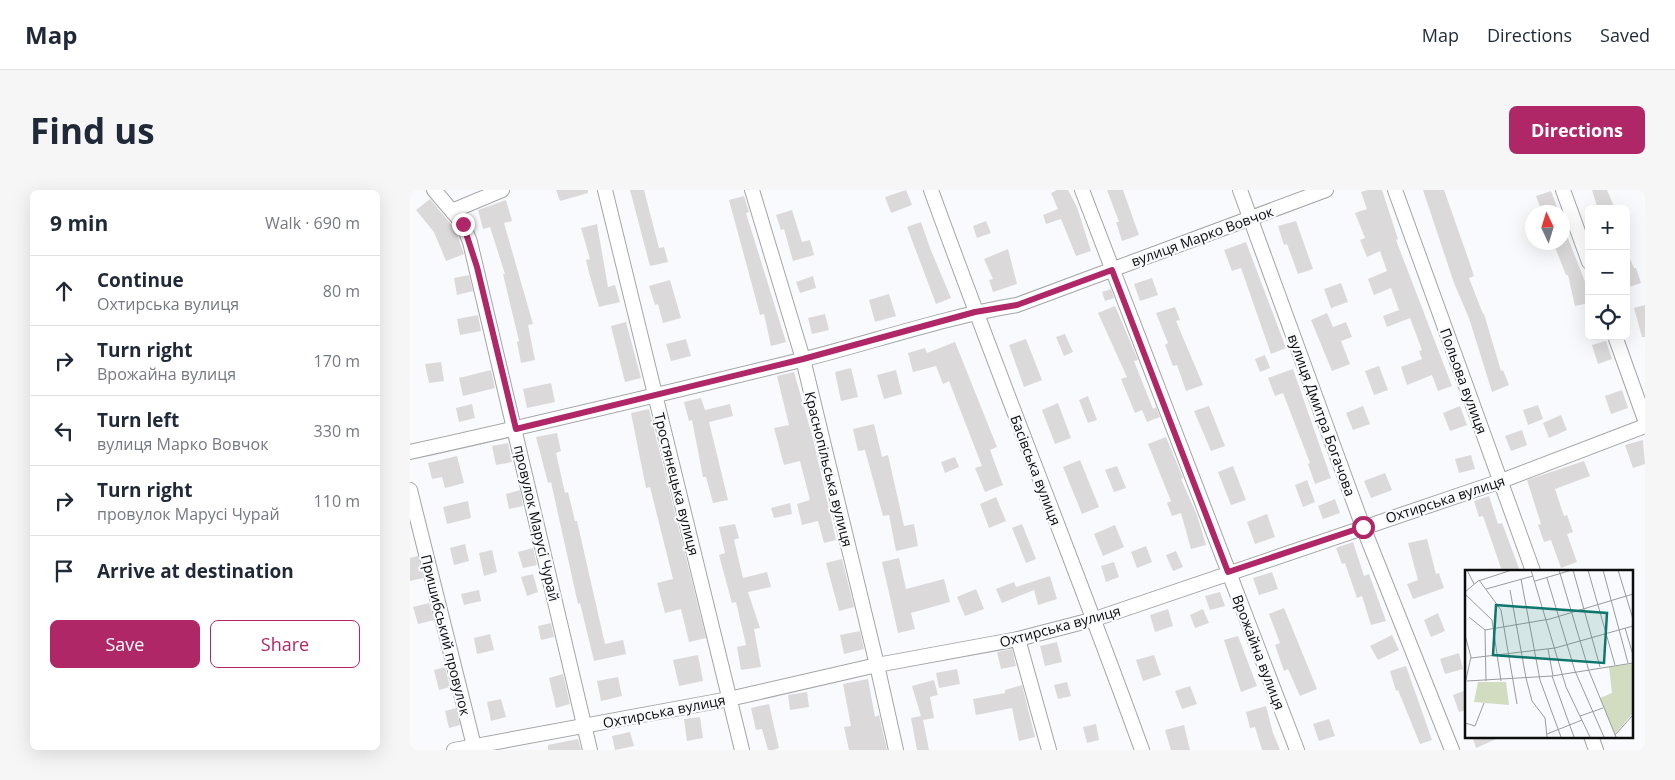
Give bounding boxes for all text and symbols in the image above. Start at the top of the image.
text: Map [25,18,77,51]
text: Map [1422,23,1459,47]
text: Directions [1487,23,1572,47]
text: Saved [1600,23,1650,47]
button: Directions [1509,106,1645,154]
text: Find us [30,107,155,154]
street label: вулиця Марко Вовчок [1128,201,1276,271]
north arrow [1525,205,1570,250]
map controls [1585,205,1630,340]
button: + [1585,205,1630,250]
text: 9 min [50,209,108,237]
text: Walk · 690 m [265,212,360,234]
route end [452,213,475,236]
button: − [1585,250,1630,295]
text: Continue [97,267,184,293]
icon: ahead [50,277,78,305]
text: 80 m [323,280,360,302]
text: Охтирська вулиця [97,293,239,315]
button: locate [1585,295,1630,340]
street label: Польова вулиця [1436,325,1492,437]
street label: вулиця Дмитра Богачова [1284,331,1360,499]
text: Turn right [97,337,192,363]
icon: right [50,347,78,375]
text: 170 m [314,350,360,372]
text: Врожайна вулиця [97,363,236,385]
street label: Краснопільська вулиця [800,389,858,549]
text: Turn left [97,407,179,433]
street label: Тростянецька вулиця [650,411,704,557]
street label: Басівська вулиця [1006,412,1066,528]
icon: left [50,417,78,445]
text: 330 m [314,420,360,442]
text: вулиця Марко Вовчок [97,433,268,455]
street label: провулок Марусі Чурай [510,443,564,603]
street label: Охтирська вулиця [1383,471,1507,527]
text: Turn right [97,477,192,503]
icon: right [50,487,78,515]
text: 110 m [314,490,360,512]
text: провулок Марусі Чурай [97,503,280,525]
route start [1352,516,1375,539]
street label: Пришибський провулок [417,552,475,718]
icon: arrive [50,557,78,585]
text: Arrive at destination [97,558,294,584]
inset map [1465,570,1632,738]
street label: Врожайна вулиця [1228,592,1290,712]
street label: Охтирська вулиця [997,601,1123,651]
button: Save [50,620,200,668]
button: Share [210,620,360,668]
street label: Охтирська вулиця [601,690,727,732]

